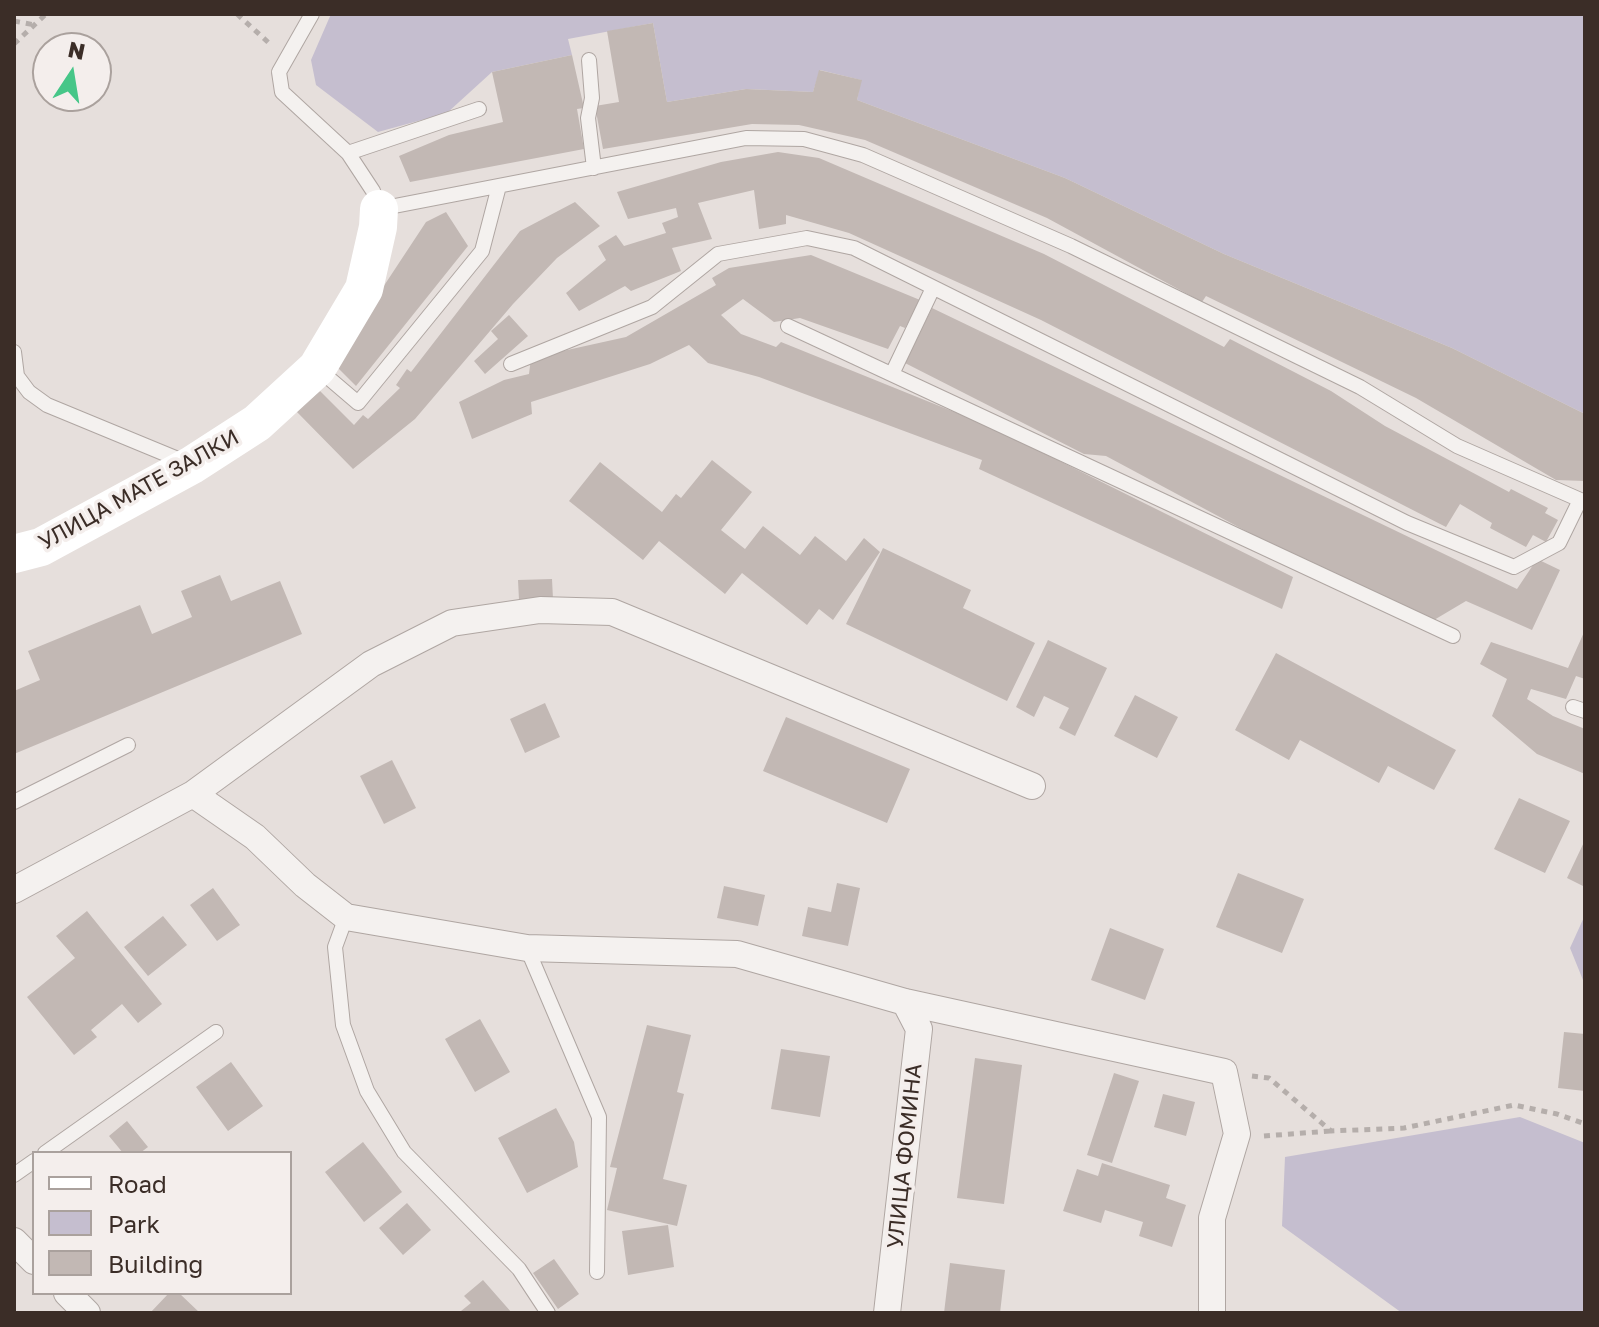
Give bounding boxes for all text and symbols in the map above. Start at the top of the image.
north arrow [32,32,112,112]
text: N [66,35,88,65]
street label: УЛИЦА МАТЕ ЗАЛКИ [34,424,244,556]
street label: УЛИЦА ФОМИНА [882,1062,928,1250]
legend [32,1151,292,1295]
text: Road [108,1169,167,1198]
text: Park [108,1209,160,1238]
text: Building [108,1249,203,1278]

